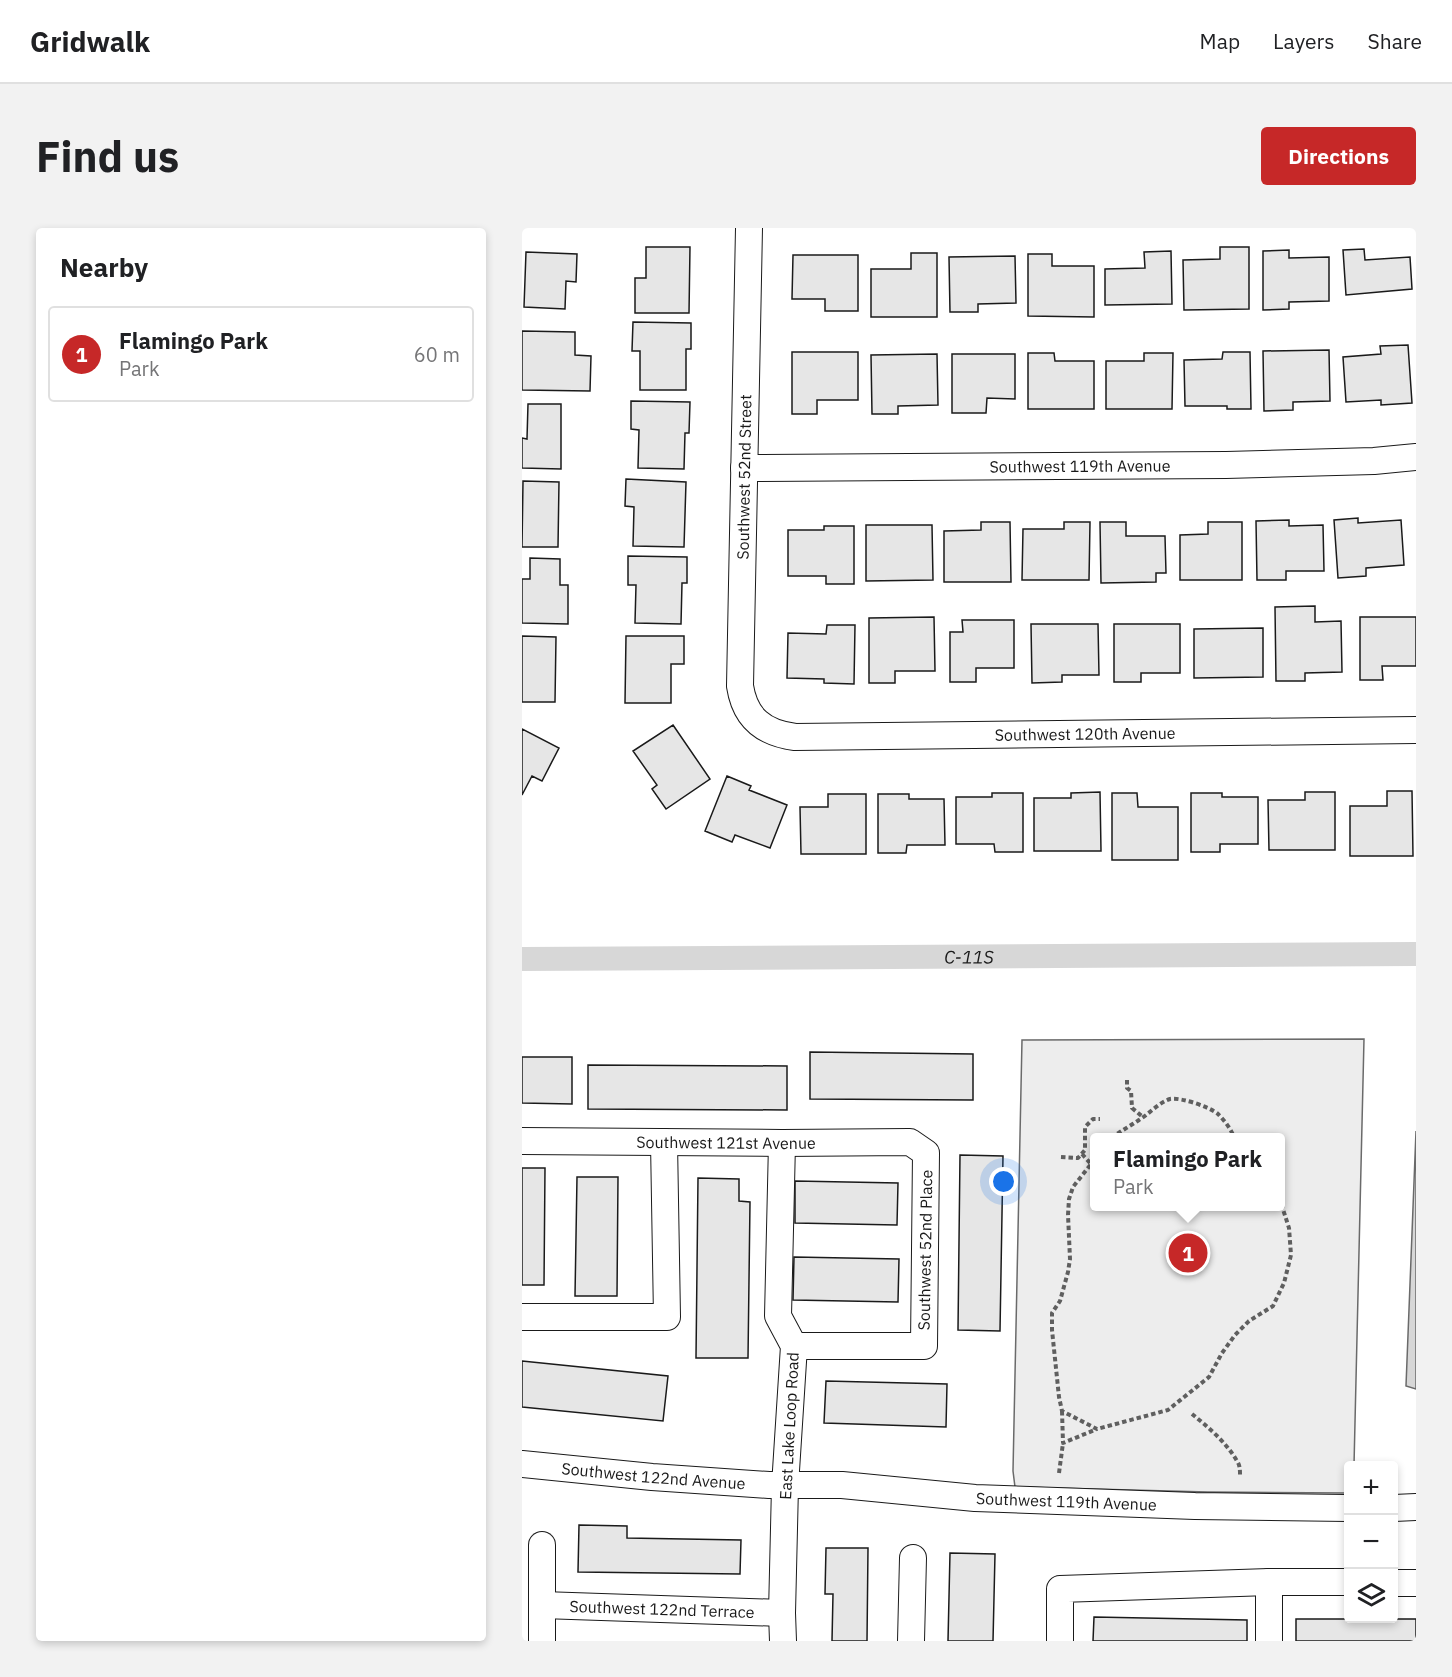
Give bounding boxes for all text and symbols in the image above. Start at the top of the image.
text: Gridwalk [30,23,150,60]
text: Map [1200,27,1240,55]
text: Layers [1273,27,1335,55]
text: Share [1368,27,1422,55]
button: Directions [1261,127,1416,185]
text: Find us [36,129,179,184]
text: Nearby [60,250,148,284]
text: Flamingo Park [119,326,268,355]
text: 1 [76,341,88,368]
text: 60 m [414,341,460,368]
text: Park [119,355,159,382]
street label: Southwest 52nd Street [733,394,755,560]
street label: Southwest 119th Avenue [989,455,1171,476]
street label: Southwest 120th Avenue [994,723,1176,745]
water label: C-11S [944,945,994,968]
street label: Southwest 121st Avenue [636,1132,816,1153]
popup [1090,1133,1285,1211]
text: Flamingo Park [1113,1144,1262,1173]
your location [989,1167,1018,1196]
street label: Southwest 52nd Place [914,1169,936,1331]
text: Park [1113,1173,1154,1200]
pin: 1 [1168,1230,1208,1276]
street label: East Lake Loop Road [775,1352,803,1500]
street label: Southwest 122nd Avenue [561,1458,746,1493]
map controls [1344,1461,1398,1623]
button: + [1344,1461,1398,1515]
street label: Southwest 119th Avenue [976,1488,1157,1515]
button: − [1344,1515,1398,1569]
button: layers [1344,1569,1398,1623]
street label: Southwest 122nd Terrace [569,1596,755,1622]

